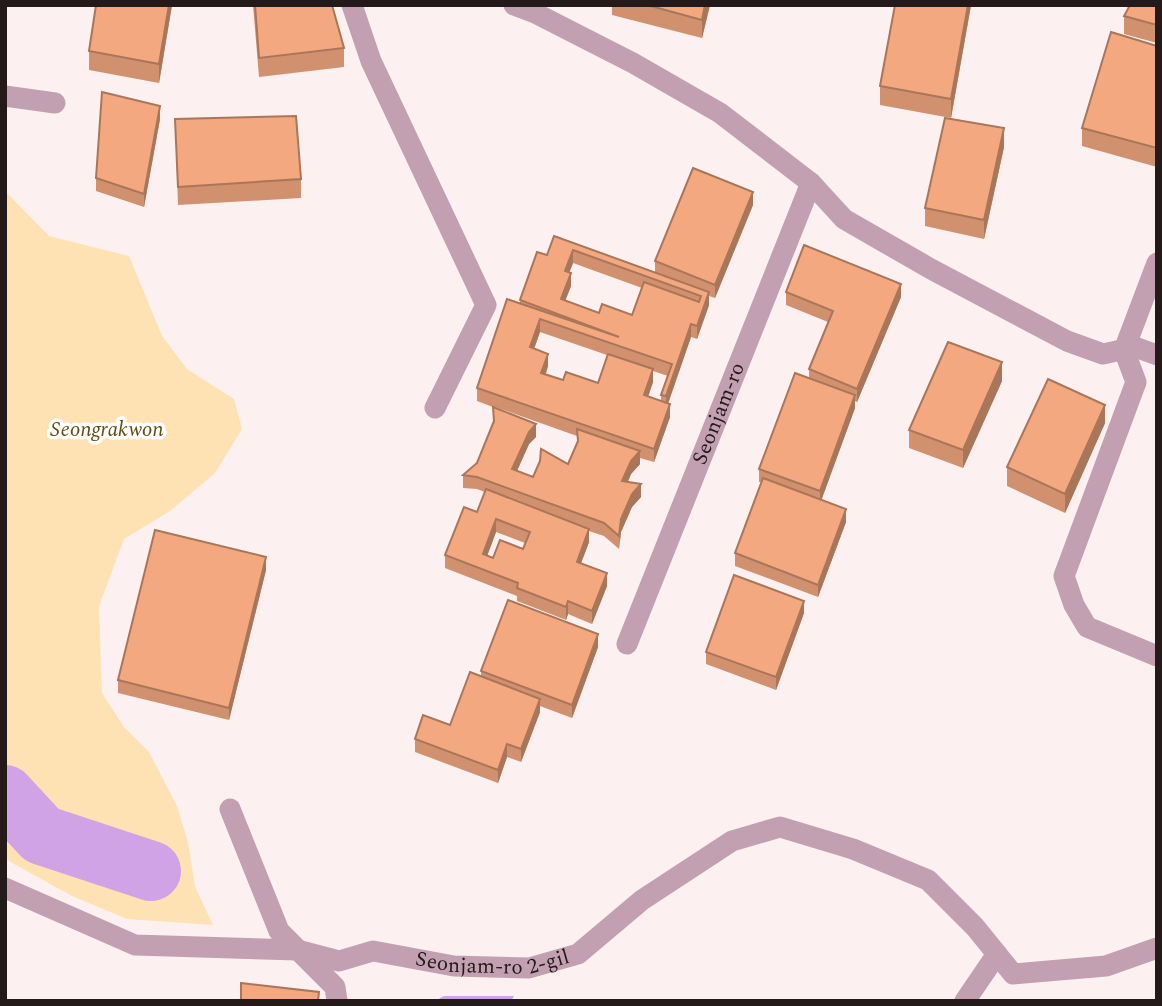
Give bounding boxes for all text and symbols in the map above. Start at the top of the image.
street label: Seonjam-ro [684,358,754,470]
park label: Seongrakwon [50,414,164,446]
street label: Seonjam-ro 2-gil [413,941,573,984]

